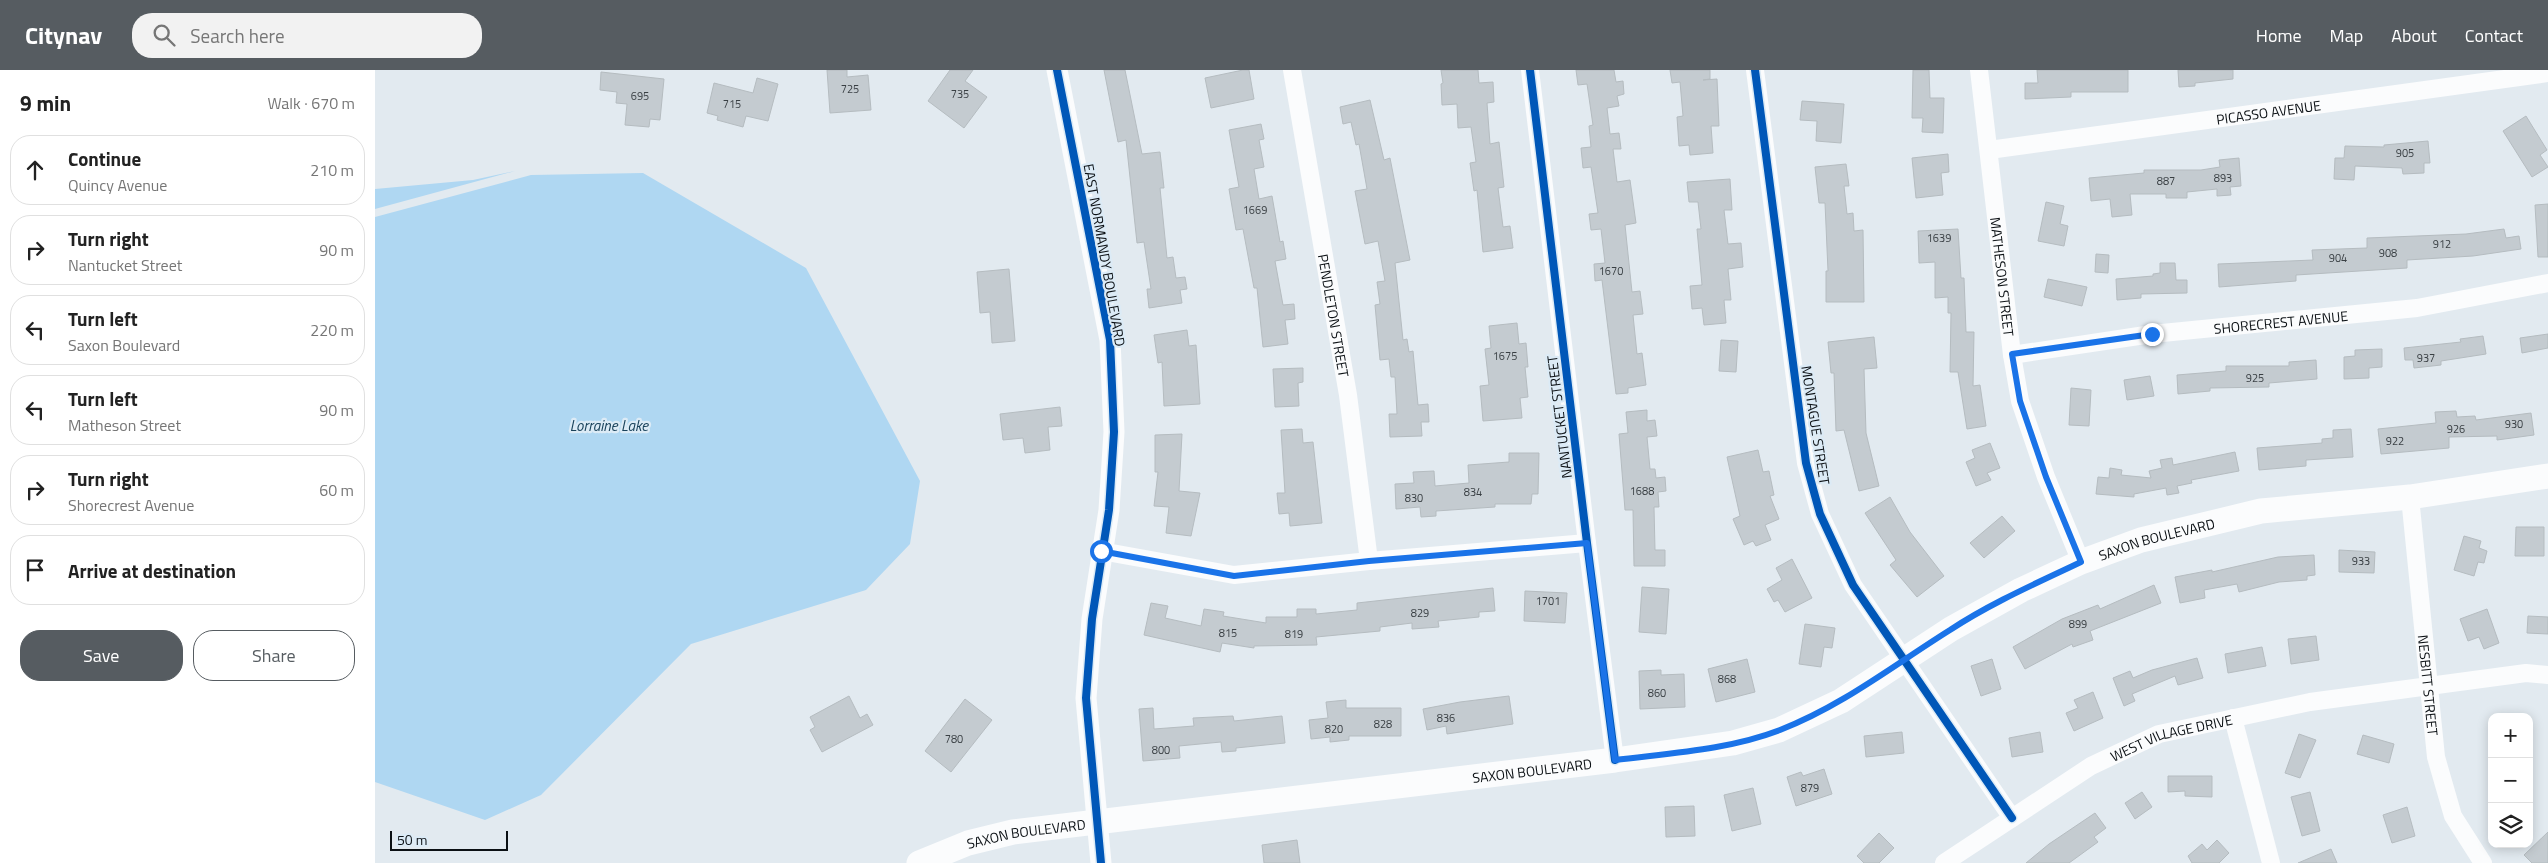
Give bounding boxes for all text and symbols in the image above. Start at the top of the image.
search box [132,13,482,58]
text: Citynav [25,17,102,53]
icon: search [150,21,178,49]
text: Search here [190,21,285,50]
text: Home [2256,22,2302,49]
text: Map [2330,22,2363,49]
text: About [2391,22,2437,49]
text: Contact [2465,22,2523,49]
house number: 725 [841,81,859,97]
house number: 735 [951,86,969,102]
text: 9 min [20,87,71,119]
house number: 695 [631,88,649,104]
text: Walk · 670 m [267,91,355,115]
street label: PICASSO AVENUE [2215,94,2322,129]
house number: 715 [723,96,741,112]
text: Continue [68,144,141,173]
house number: 905 [2396,145,2414,161]
icon: ahead [21,156,49,184]
text: 210 m [310,158,354,182]
street label: EAST NORMANDY BOULEVARD [1079,162,1131,348]
house number: 893 [2214,170,2232,186]
text: Quincy Avenue [68,173,167,197]
house number: 887 [2157,173,2175,189]
house number: 1669 [1243,202,1267,218]
street label: MATHESON STREET [1986,216,2020,338]
text: Turn right [68,224,149,253]
house number: 1639 [1927,230,1951,246]
icon: right [21,236,49,264]
house number: 912 [2433,236,2451,252]
text: 90 m [319,238,354,262]
house number: 908 [2379,245,2397,261]
house number: 904 [2329,250,2347,266]
street label: PENDLETON STREET [1313,252,1355,379]
text: Nantucket Street [68,253,182,277]
house number: 1670 [1599,263,1623,279]
text: Turn left [68,304,138,333]
street label: SHORECREST AVENUE [2213,304,2349,338]
icon: left [21,316,49,344]
text: 220 m [310,318,354,342]
route end [2141,323,2164,346]
text: Saxon Boulevard [68,333,180,357]
house number: 1675 [1493,348,1517,364]
house number: 937 [2417,350,2435,366]
street label: NANTUCKET STREET [1541,354,1577,480]
street label: MONTAGUE STREET [1796,364,1836,487]
house number: 925 [2246,370,2264,386]
text: Turn left [68,384,138,413]
icon: left [21,396,49,424]
text: 90 m [319,398,354,422]
text: Matheson Street [68,413,181,437]
water label: Lorraine Lake [570,414,649,437]
house number: 930 [2505,416,2523,432]
house number: 926 [2447,421,2465,437]
house number: 922 [2386,433,2404,449]
text: Turn right [68,464,149,493]
icon: right [21,476,49,504]
text: 60 m [319,478,354,502]
house number: 1688 [1630,483,1654,499]
house number: 834 [1464,484,1482,500]
house number: 830 [1405,490,1423,506]
text: Shorecrest Avenue [68,493,194,517]
street label: SAXON BOULEVARD [2095,512,2217,565]
route start [1090,540,1113,563]
house number: 933 [2352,553,2370,569]
icon: arrive [21,556,49,584]
text: Arrive at destination [68,556,236,585]
house number: 1701 [1536,593,1560,609]
house number: 829 [1411,605,1429,621]
house number: 899 [2069,616,2087,632]
house number: 815 [1219,625,1237,641]
house number: 819 [1285,626,1303,642]
button: Save [20,630,183,681]
button: Share [193,630,355,681]
street label: NESBITT STREET [2413,634,2444,737]
house number: 868 [1718,671,1736,687]
house number: 860 [1648,685,1666,701]
street label: WEST VILLAGE DRIVE [2106,708,2234,766]
house number: 836 [1437,710,1455,726]
map controls [2488,713,2533,848]
button: + [2488,713,2533,758]
house number: 828 [1374,716,1392,732]
house number: 820 [1325,721,1343,737]
house number: 780 [945,731,963,747]
house number: 800 [1152,742,1170,758]
street label: SAXON BOULEVARD [1471,752,1593,787]
button: − [2488,758,2533,803]
house number: 879 [1801,780,1819,796]
button: layers [2488,803,2533,848]
street label: SAXON BOULEVARD [964,813,1087,853]
scale bar [390,828,507,851]
text: 50 m [397,829,427,850]

